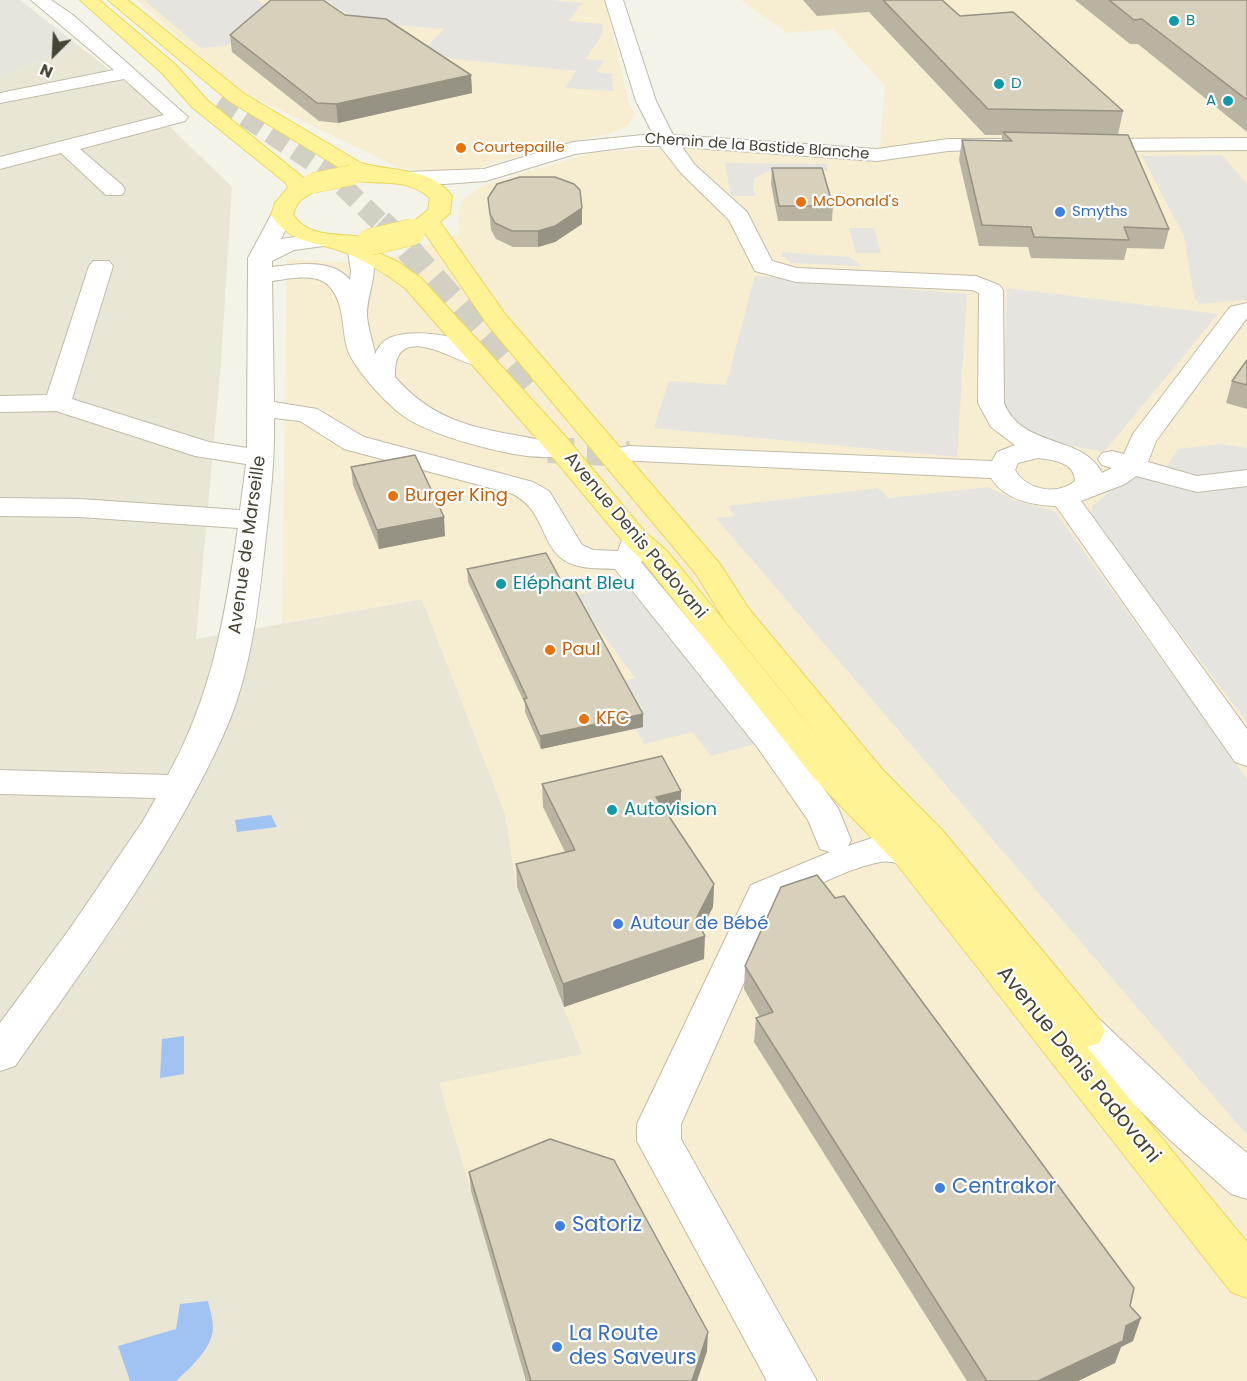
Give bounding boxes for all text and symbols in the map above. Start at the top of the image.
place label: B [1186,12,1195,30]
marker: B [1167,14,1181,28]
north arrow [24,24,84,84]
text: N [36,58,57,84]
place label: D [1011,75,1022,93]
marker: D [992,77,1006,91]
place label: A [1206,92,1216,110]
marker: A [1221,94,1235,108]
street label: Chemin de la Bastide Blanche [644,130,870,164]
place label: Courtepaille [473,139,565,157]
marker: Courtepaille [454,141,468,155]
place label: McDonald's [813,193,899,211]
marker: McDonald's [794,195,808,209]
place label: Smyths [1072,203,1128,221]
marker: Smyths [1053,205,1067,219]
street label: Avenue Denis Padovani [559,448,711,624]
street label: Avenue de Marseille [225,454,271,636]
place label: Burger King [405,485,508,507]
marker: Burger King [386,489,400,503]
place label: Eléphant Bleu [513,573,635,595]
marker: Eléphant Bleu [494,577,508,591]
place label: Paul [562,639,601,661]
marker: Paul [543,643,557,657]
place label: KFC [596,708,630,730]
marker: KFC [577,712,591,726]
place label: Autovision [624,799,717,821]
marker: Autovision [605,803,619,817]
place label: Autour de Bébé [630,913,768,935]
marker: Autour de Bébé [611,917,625,931]
street label: Avenue Denis Padovani [991,961,1165,1169]
place label: Centrakor [952,1175,1056,1201]
marker: Centrakor [933,1181,947,1195]
place label: Satoriz [572,1213,642,1239]
marker: Satoriz [553,1219,567,1233]
place label: La Route des Saveurs [569,1322,696,1372]
marker: La Route des Saveurs [550,1340,564,1354]

